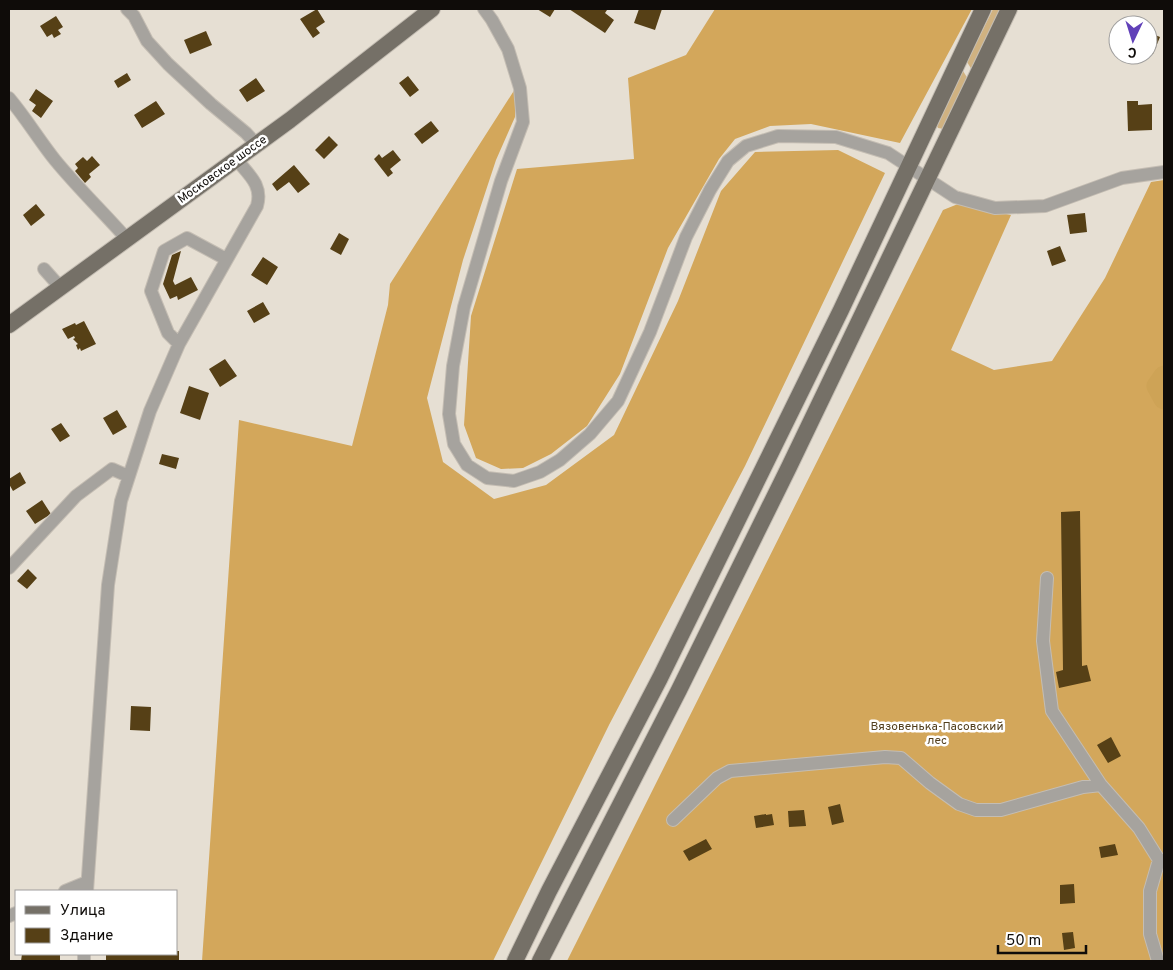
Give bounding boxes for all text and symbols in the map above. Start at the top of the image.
north arrow [1108,15,1158,65]
text: С [1127,43,1137,60]
street label: Московское шоссе [175,132,270,208]
park label: Вязовенька-Пасовский лес [870,719,1004,749]
legend [15,890,178,955]
text: Улица [60,902,105,921]
scale bar [998,922,1086,954]
text: Здание [60,927,113,946]
text: 50 m [1006,932,1041,951]

